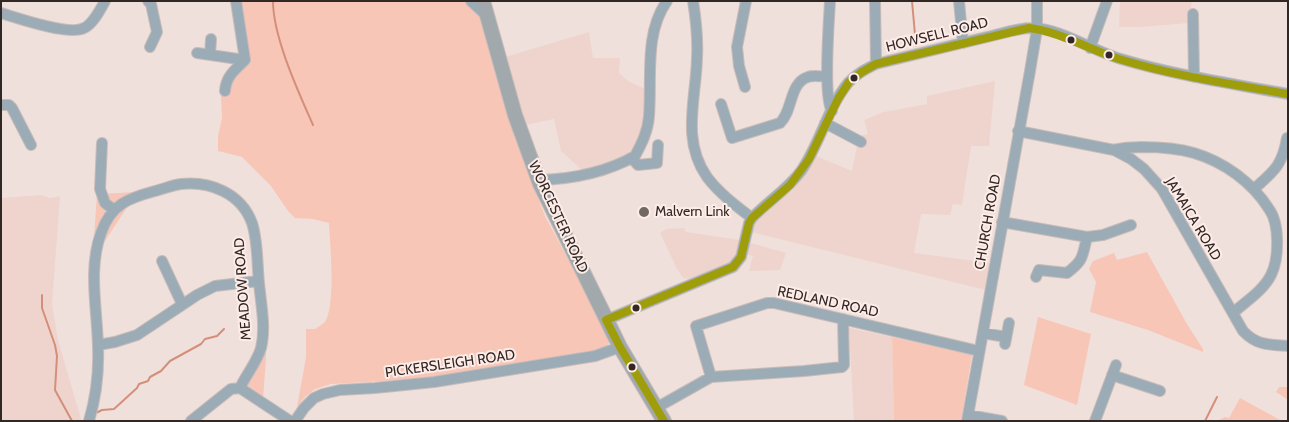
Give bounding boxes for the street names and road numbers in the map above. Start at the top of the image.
street label: HOWSELL ROAD [884,14,990,56]
street label: WORCESTER ROAD [525,158,591,276]
street label: CHURCH ROAD [971,173,1005,271]
street label: JAMAICA ROAD [1162,174,1224,264]
street label: MEADOW ROAD [231,237,255,341]
street label: REDLAND ROAD [776,283,880,321]
street label: PICKERSLEIGH ROAD [384,347,516,381]

